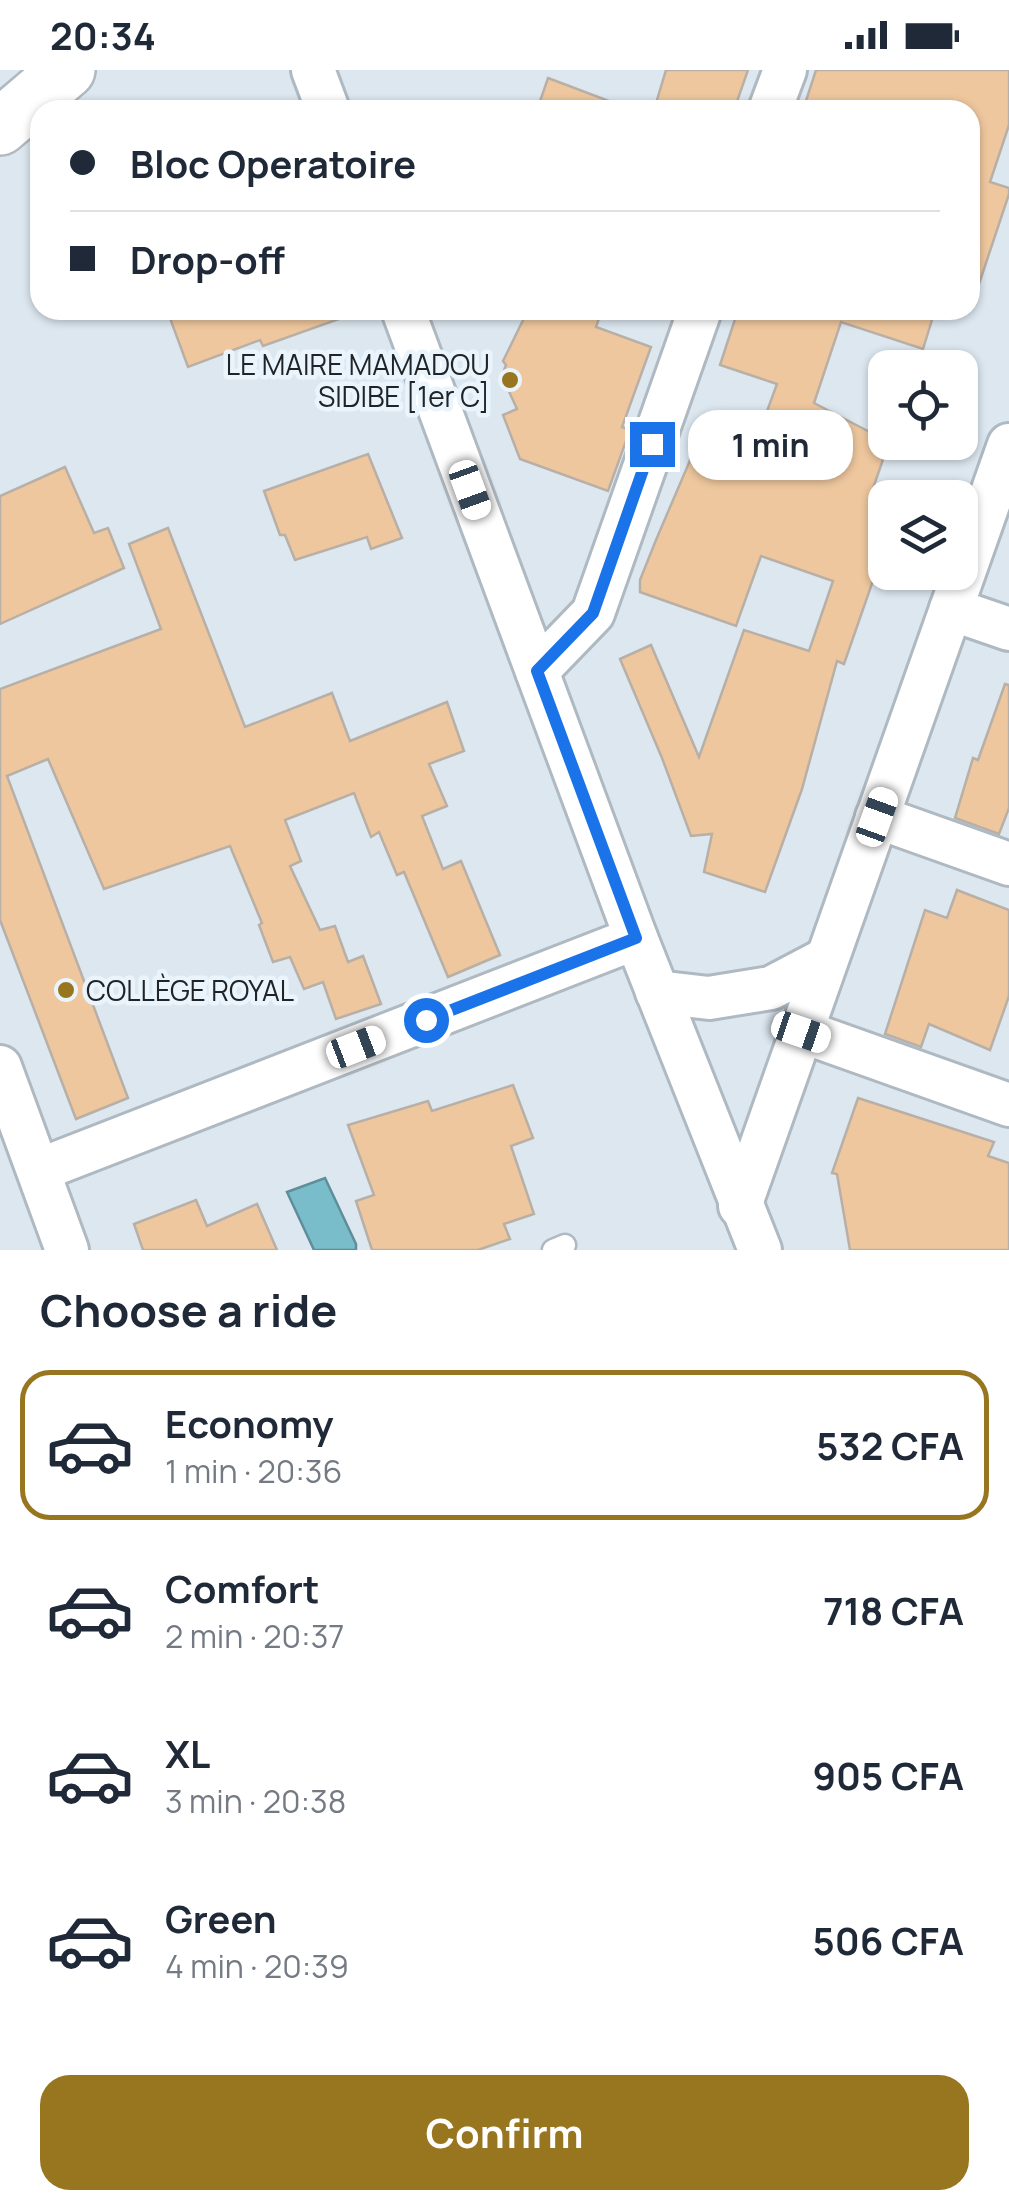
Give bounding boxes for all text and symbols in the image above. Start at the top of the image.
text: 20:34 [50,9,156,61]
text: Bloc Operatoire [130,137,416,189]
text: Drop-off [130,233,285,285]
place label: LE MAIRE MAMADOU SIDIBE [1er C] [226,345,490,415]
map controls [868,350,978,590]
button: locate [868,350,978,460]
marker: LE MAIRE MAMADOU SIDIBE [1er C] [499,369,521,391]
callout: 1 min [687,409,852,479]
route end [630,422,675,467]
text: 1 min [731,423,810,467]
car [446,457,494,523]
button: layers [868,480,978,590]
car [853,784,901,850]
place label: COLLÈGE ROYAL [86,971,294,1009]
marker: COLLÈGE ROYAL [55,979,77,1001]
route start [404,998,449,1043]
car [768,1008,834,1056]
car [323,1022,389,1072]
text: Choose a ride [40,1279,337,1341]
text: Economy [165,1397,334,1449]
icon: car [45,1400,135,1490]
text: 532 CFA [816,1419,964,1471]
text: 1 min · 20:36 [165,1449,342,1493]
text: Comfort [165,1562,319,1614]
icon: car [45,1565,135,1655]
text: 718 CFA [823,1584,964,1636]
text: 2 min · 20:37 [165,1614,344,1658]
text: XL [165,1727,210,1779]
icon: car [45,1730,135,1820]
text: 905 CFA [812,1749,964,1801]
text: 3 min · 20:38 [165,1779,346,1823]
text: Green [165,1892,277,1944]
icon: car [45,1895,135,1985]
text: 506 CFA [812,1914,964,1966]
text: 4 min · 20:39 [165,1944,349,1988]
button: Confirm [40,2075,969,2190]

